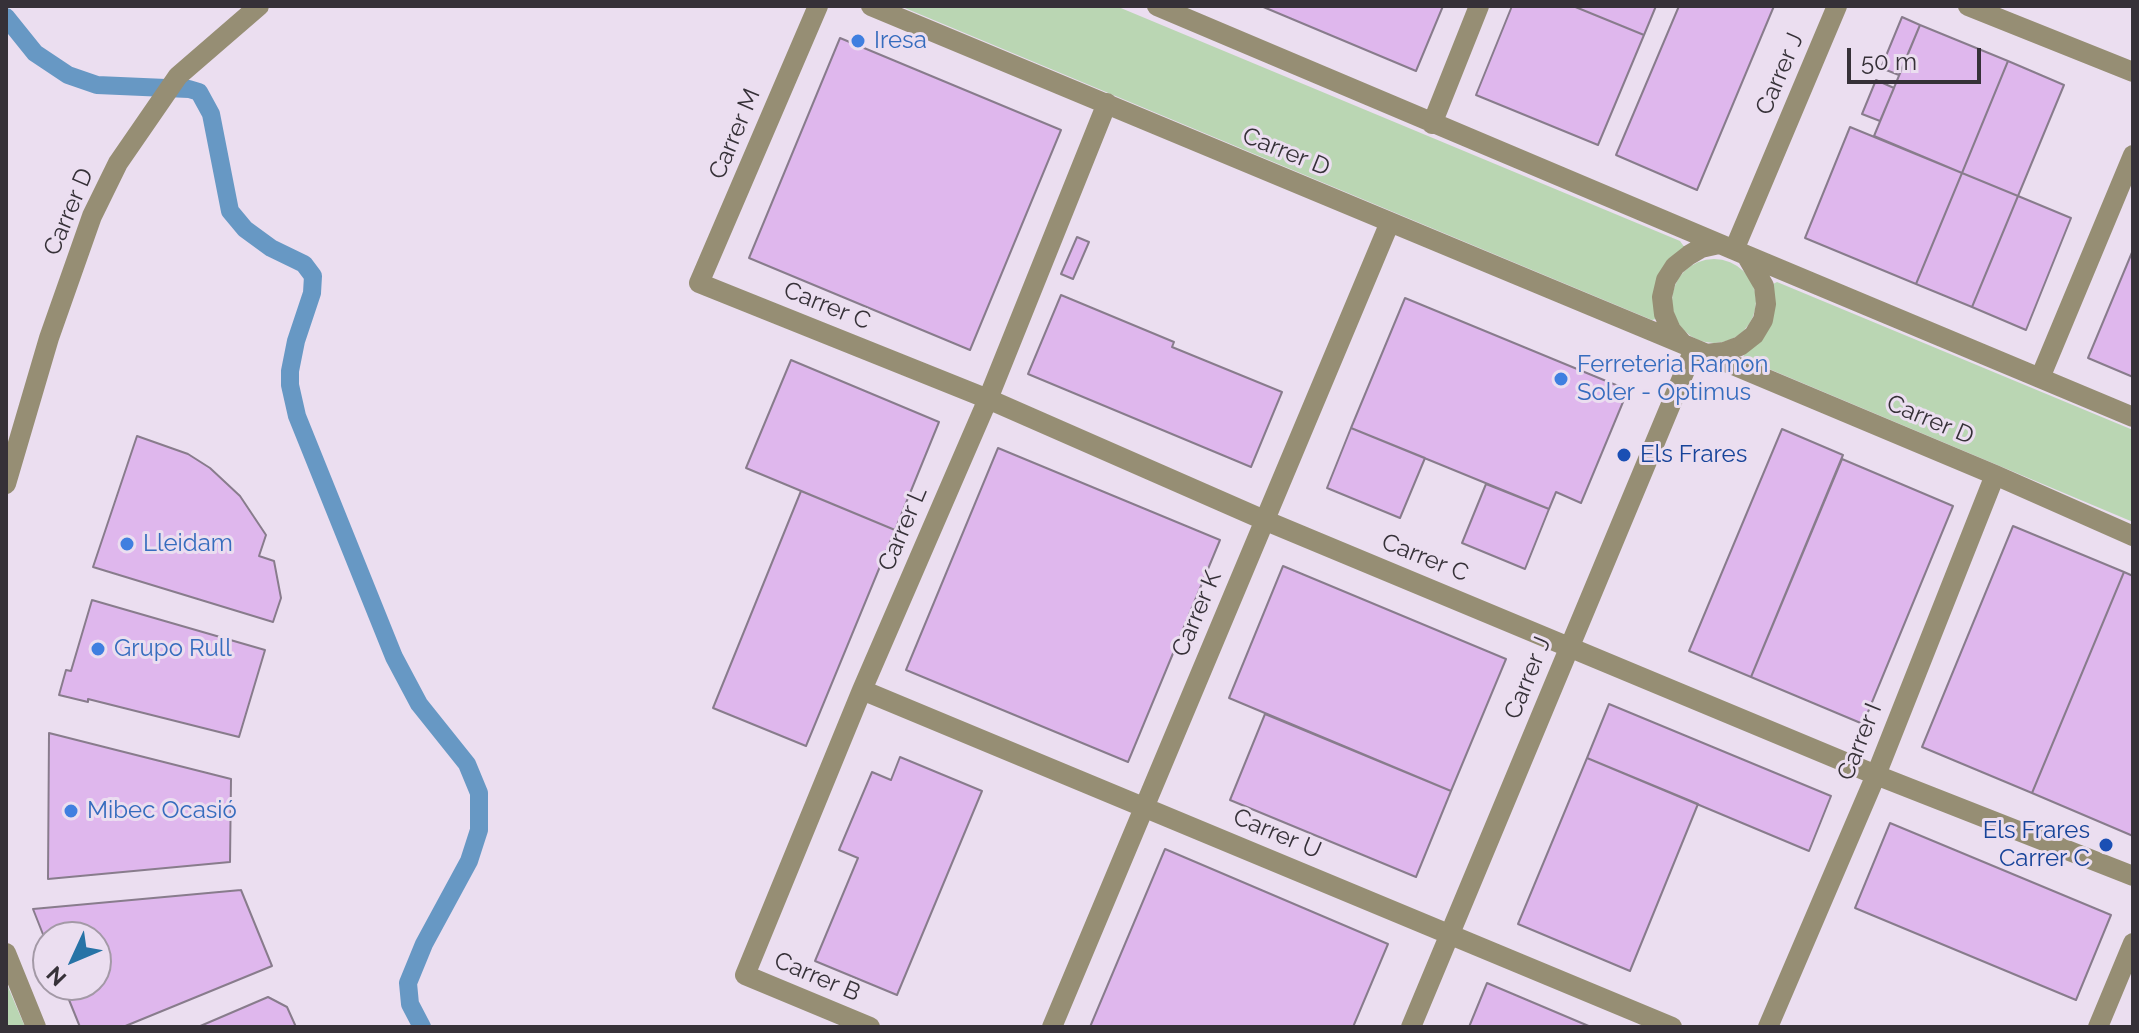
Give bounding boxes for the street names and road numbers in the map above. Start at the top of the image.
street label: Carrer J [1750,29,1810,119]
street label: Carrer M [703,84,767,184]
street label: Carrer D [1238,121,1334,183]
street label: Carrer D [38,164,100,260]
street label: Carrer C [779,276,875,336]
street label: Carrer D [1882,389,1978,451]
street label: Carrer L [872,483,934,575]
street label: Carrer C [1377,528,1473,588]
street label: Carrer K [1166,567,1228,661]
street label: Carrer J [1499,633,1557,723]
street label: Carrer I [1832,699,1888,785]
street label: Carrer U [1229,803,1325,865]
street label: Carrer B [770,946,864,1008]

